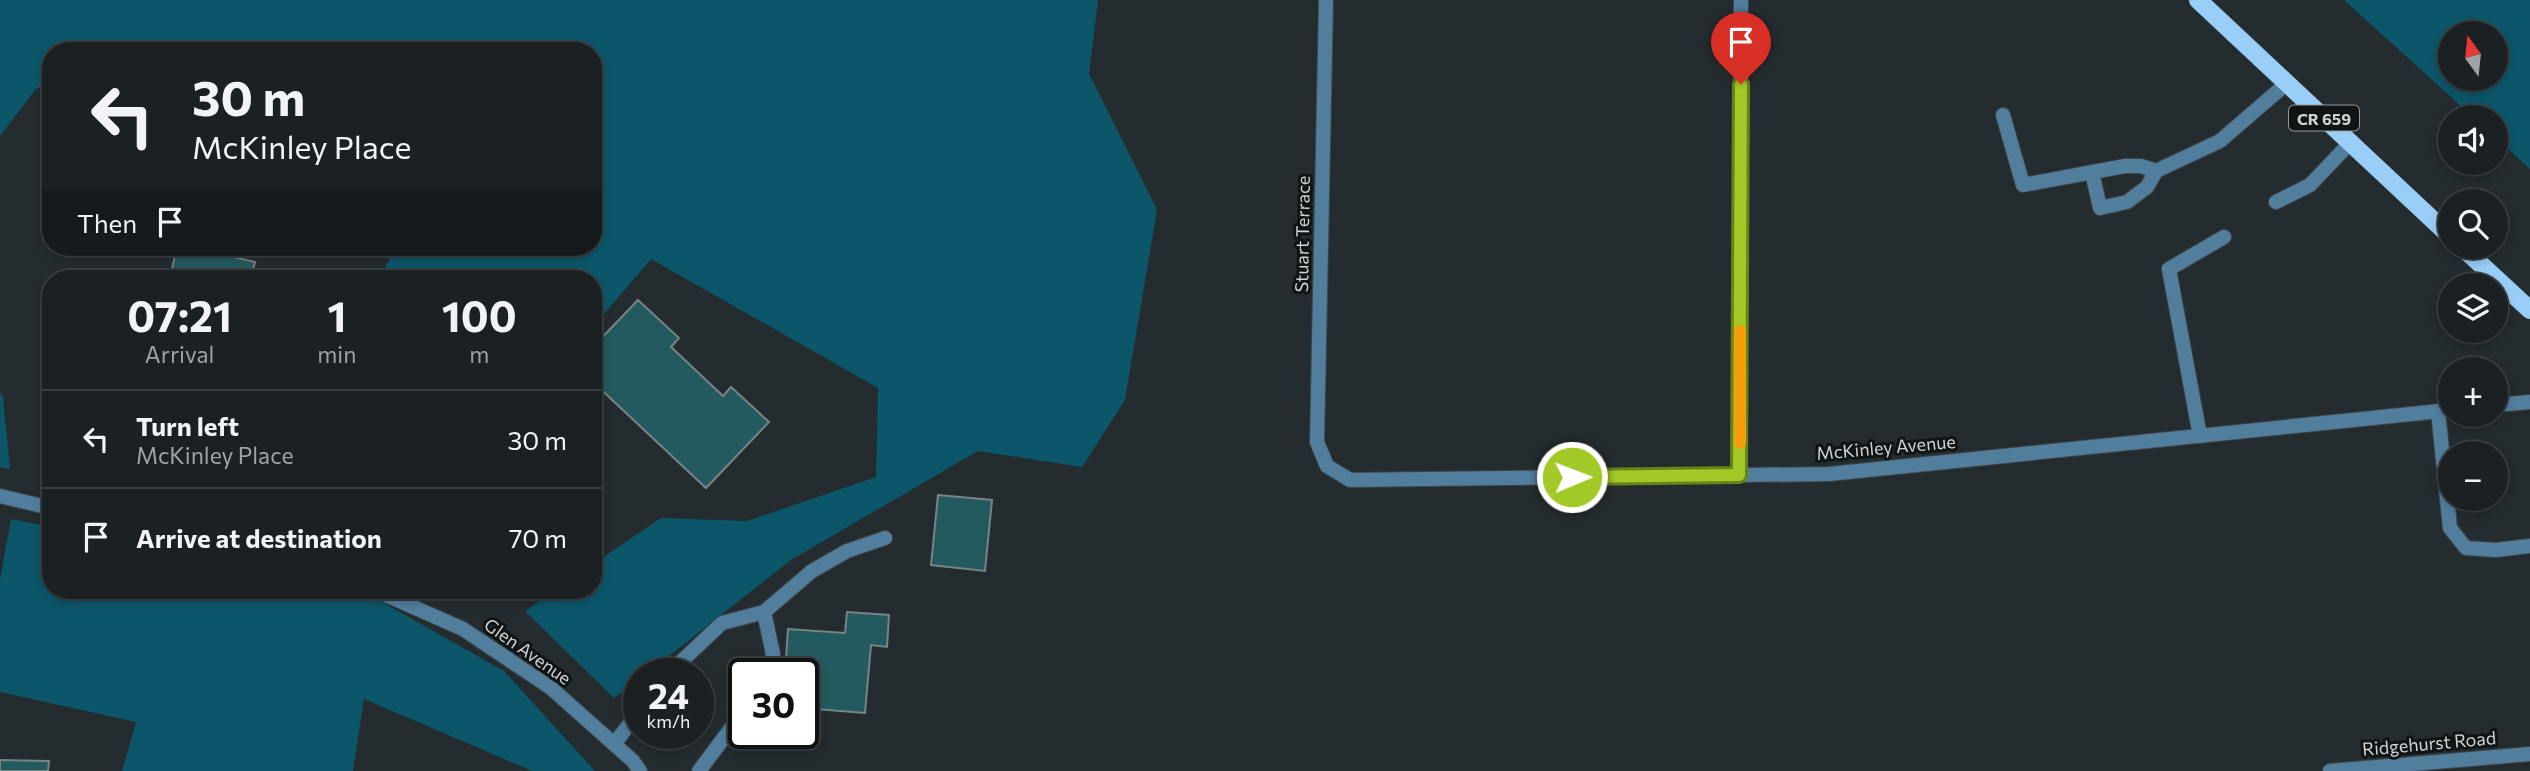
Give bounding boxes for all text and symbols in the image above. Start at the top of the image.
pin [1711,12.0,1771,84]
north arrow [2438,21,2508,91]
map controls [2438,21,2508,511]
icon: arrive [1722,23,1760,61]
text: 30 m [192,66,305,126]
icon: left [77,70,168,161]
button: sound [2438,105,2508,175]
road number: CR 659 [2289,106,2359,130]
text: McKinley Place [192,126,411,166]
street label: Stuart Terrace [1290,175,1314,293]
button: search [2438,189,2508,259]
icon: arrive [151,203,189,241]
text: Then [77,207,137,238]
button: layers [2438,273,2508,343]
text: 07:21 [127,289,232,341]
text: 1 [327,289,346,341]
text: 100 [442,289,517,341]
text: Arrival [145,340,214,368]
text: min [317,340,356,368]
text: m [469,340,489,368]
button: + [2438,357,2508,427]
text: Turn left [136,410,239,441]
icon: left [77,420,115,458]
text: 30 m [508,424,567,455]
street label: McKinley Avenue [1815,430,1957,464]
position arrow [1535,440,1609,514]
text: McKinley Place [136,441,294,469]
button: − [2438,441,2508,511]
icon: arrive [77,518,115,556]
text: Arrive at destination [136,522,382,553]
text: 70 m [509,522,567,553]
street label: Glen Avenue [480,613,576,689]
speed limit sign: 30 [728,658,819,749]
text: 24 [648,673,689,716]
text: km/h [647,710,690,732]
street label: Ridgehurst Road [2361,726,2497,760]

